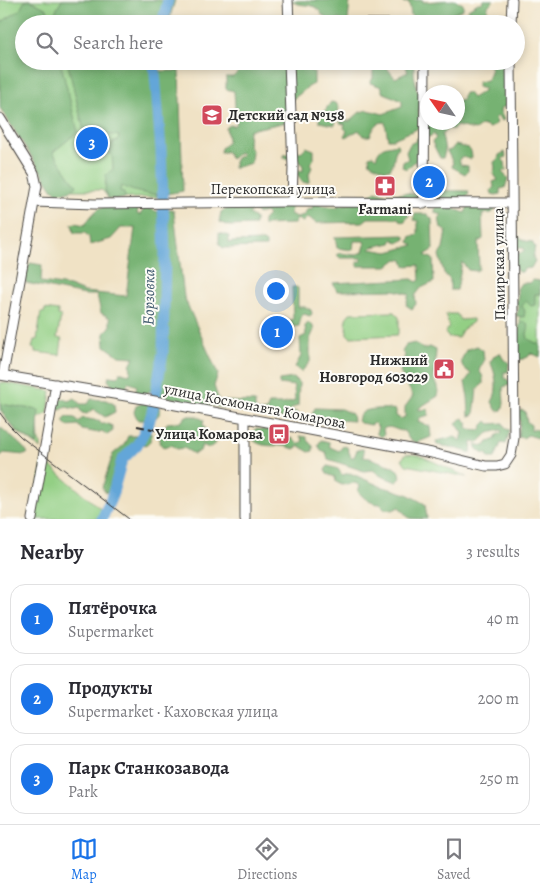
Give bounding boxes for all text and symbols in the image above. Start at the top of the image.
search box [15,15,525,70]
icon: search [33,29,61,57]
text: Search here [73,30,163,56]
north arrow [420,85,465,130]
school or university icon: Детский сад №158 [200,103,224,127]
place label: Детский сад №158 [228,105,344,125]
pin: 3 [76,124,108,162]
pin: 2 [413,163,445,201]
pharmacy icon: Farmani [373,174,397,198]
street label: Перекопская улица [211,179,336,199]
place label: Farmani [358,199,412,219]
street label: Памирская улица [488,207,510,321]
water label: Борзовка [138,268,160,326]
your location [263,278,289,304]
pin: 1 [261,313,293,351]
place label: Нижний Новгород 603029 [319,350,428,387]
public building icon: Нижний Новгород 603029 [432,357,456,381]
street label: улица Космонавта Комарова [161,378,348,433]
bus stop icon: Улица Комарова [267,422,291,446]
place label: Улица Комарова [155,424,264,444]
text: Nearby [20,538,83,566]
text: 3 results [466,541,520,563]
text: Пятёрочка [68,595,157,621]
text: 1 [34,608,40,630]
text: 40 m [487,608,519,630]
text: Supermarket [68,621,154,643]
text: Продукты [68,675,153,701]
text: 2 [33,688,41,710]
text: 200 m [478,688,519,710]
text: Supermarket · Каховская улица [68,701,278,723]
text: Парк Станкозавода [68,755,229,781]
text: 3 [34,768,40,790]
text: 250 m [480,768,519,790]
text: Park [68,781,98,803]
tab: Map [70,835,98,884]
tab: Directions [237,835,297,884]
tab: Saved [437,835,470,884]

